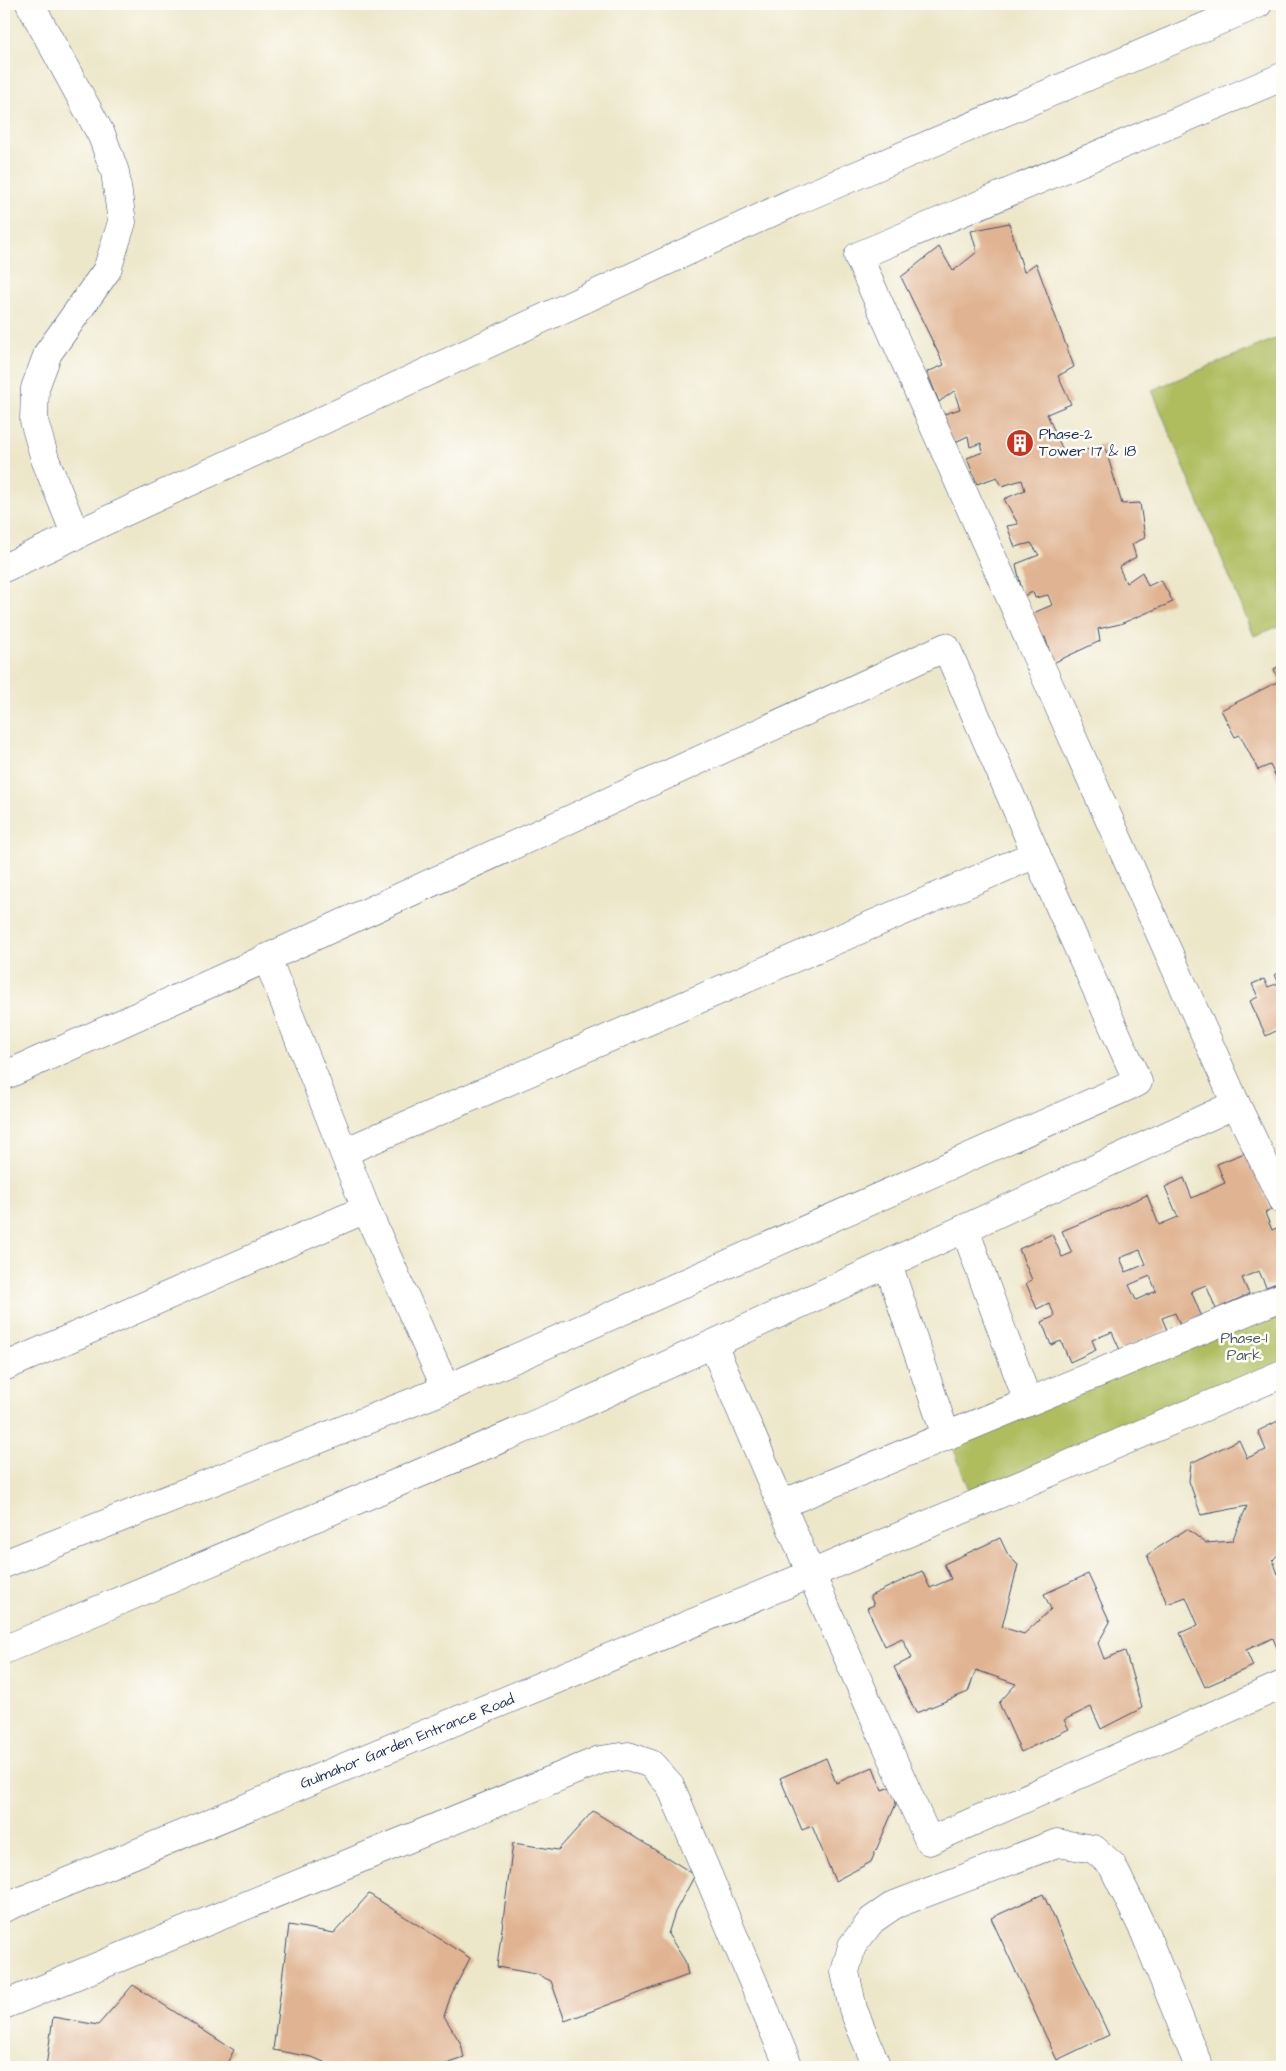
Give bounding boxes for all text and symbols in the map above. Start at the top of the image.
place label: Phase-2 Tower 17 & 18 [1039,424,1136,462]
building icon: Phase-2 Tower 17 & 18 [1005,428,1035,458]
park label: Phase-1 Park [1221,1328,1267,1366]
street label: Gulmahor Garden Entrance Road [297,1689,518,1794]

